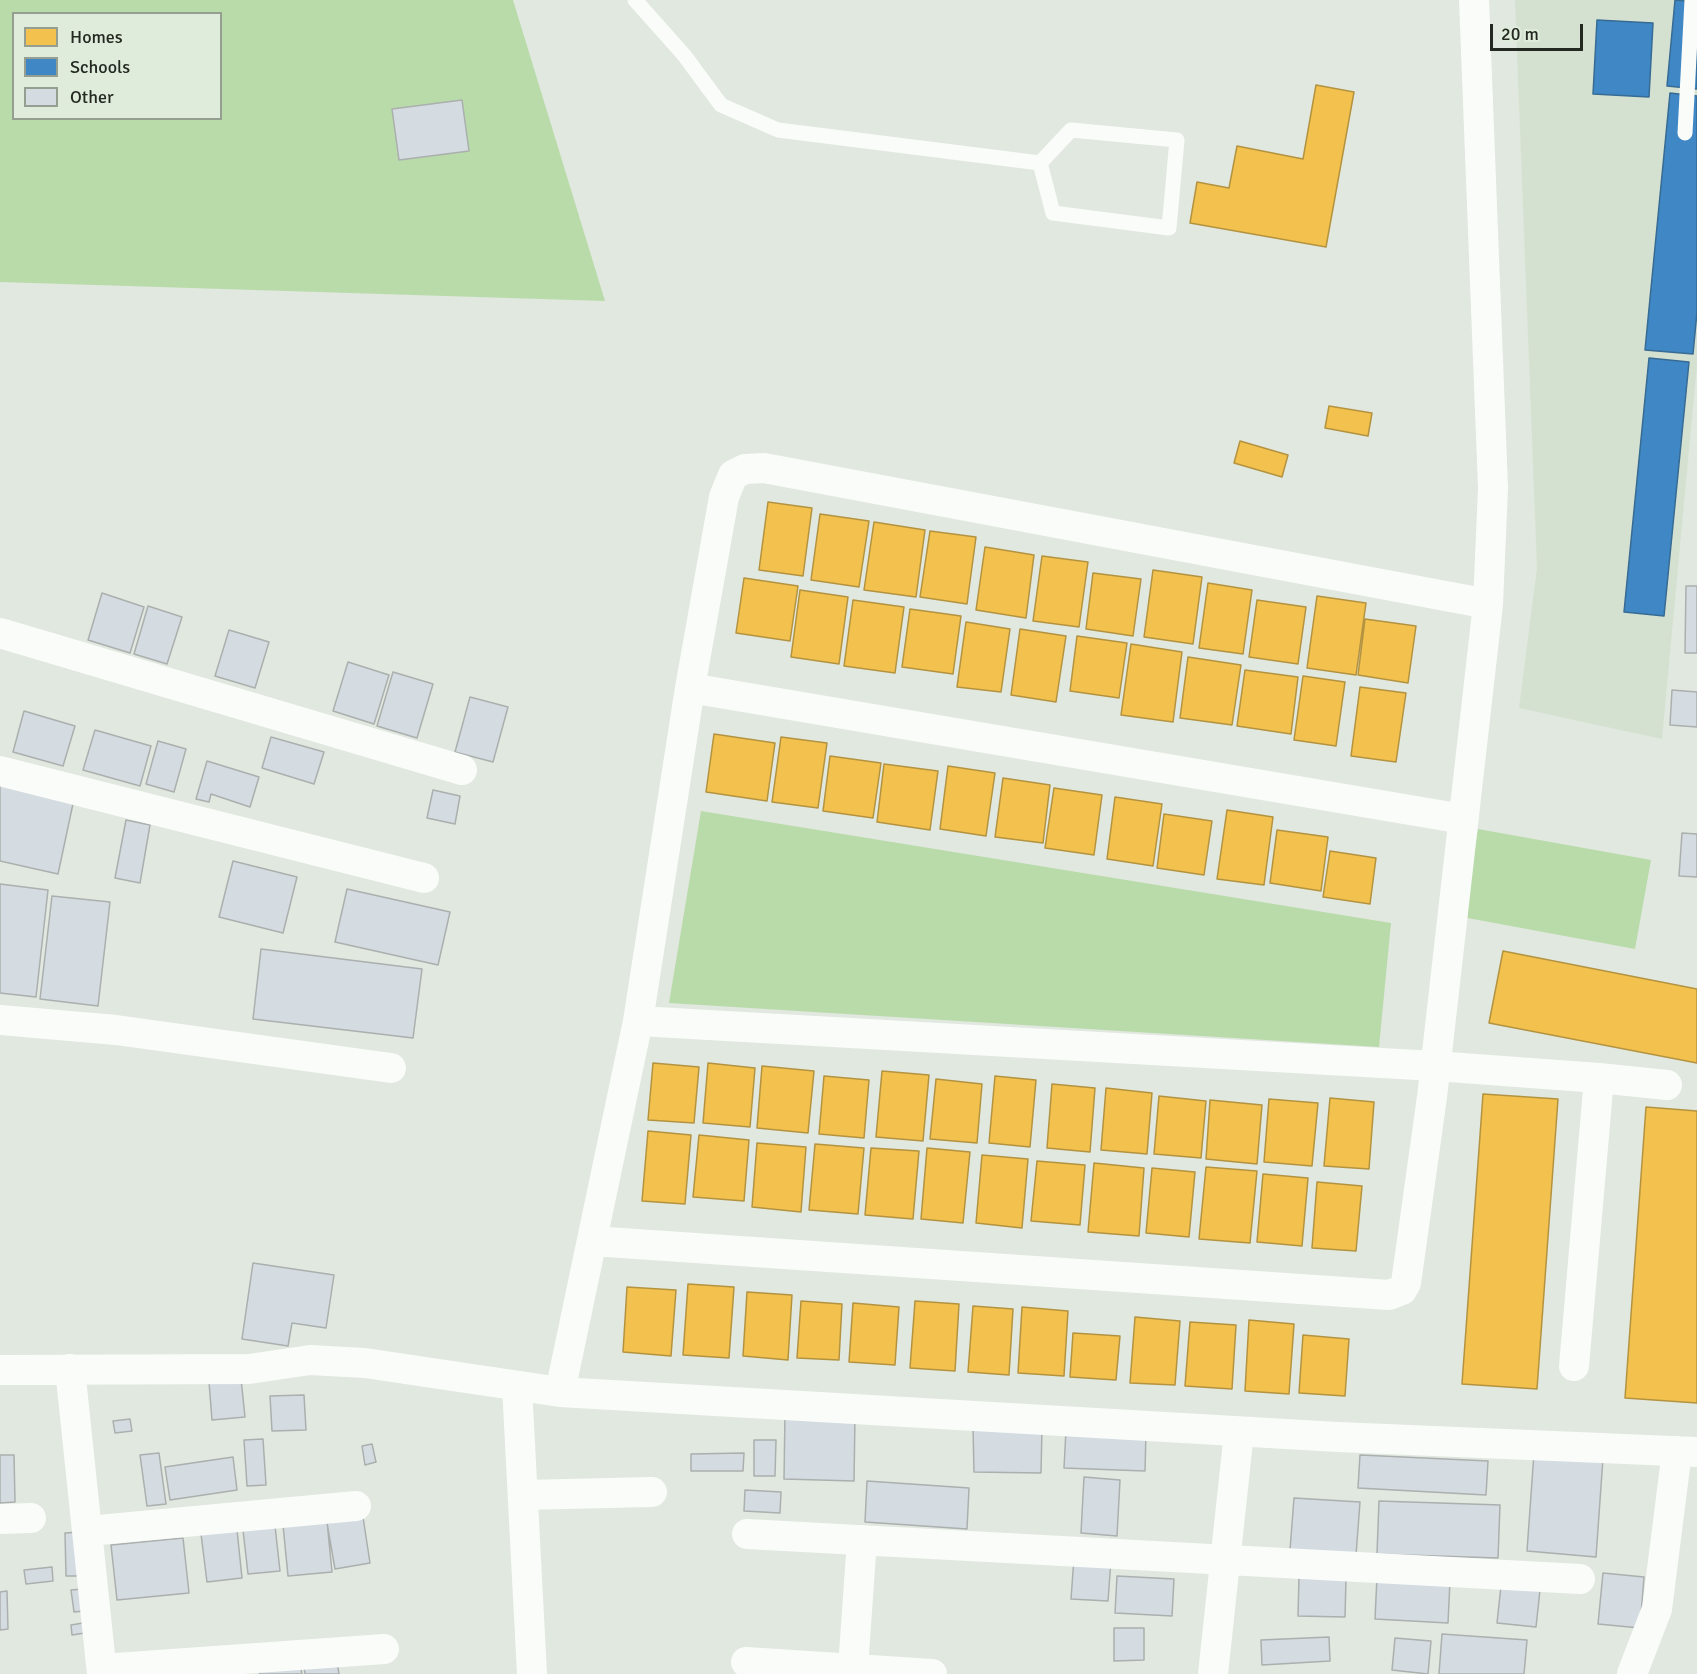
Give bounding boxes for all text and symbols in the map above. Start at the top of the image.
legend [12,12,222,120]
scale bar [1493,12,1586,50]
text: 20 m [1501,23,1539,45]
text: Homes [70,26,123,48]
text: Schools [70,56,130,78]
text: Other [70,86,114,108]

